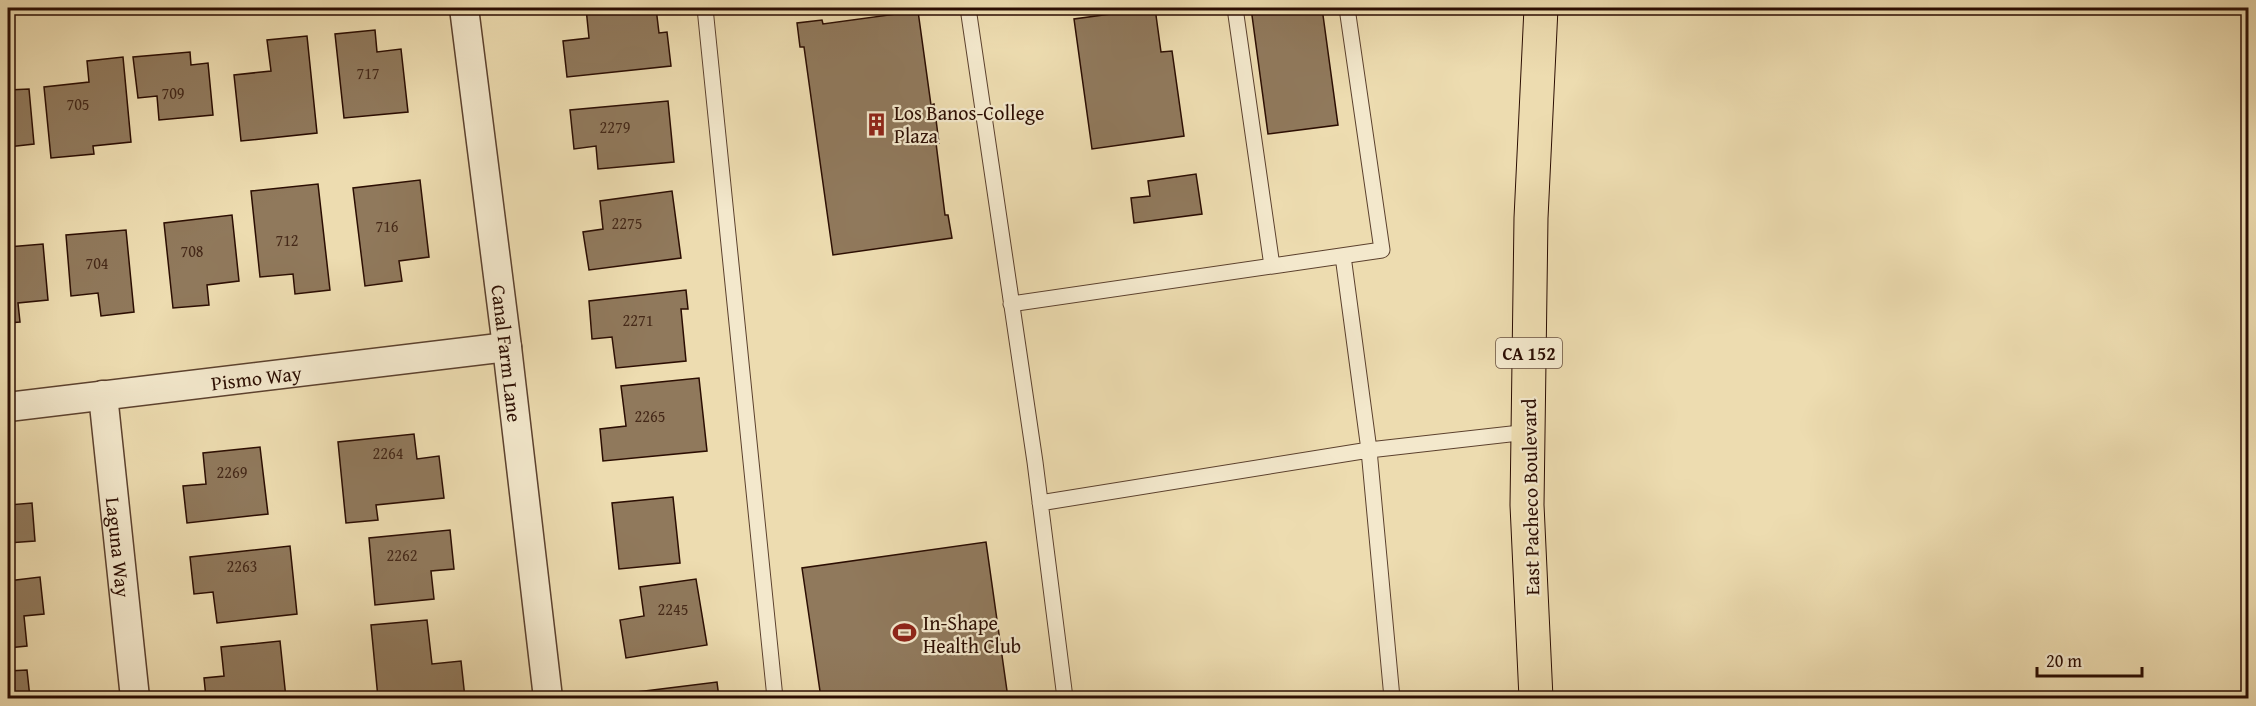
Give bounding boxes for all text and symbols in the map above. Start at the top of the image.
house number: 717 [356,61,380,85]
house number: 709 [161,81,185,105]
house number: 705 [66,92,90,116]
place label: Los Banos-College Plaza [894,98,1044,150]
building icon: Los Banos-College Plaza [863,111,889,137]
house number: 2279 [600,115,631,139]
house number: 2275 [612,211,642,235]
house number: 716 [375,214,399,238]
house number: 712 [275,228,299,252]
house number: 708 [180,239,204,263]
house number: 704 [85,251,109,275]
street label: Canal Farm Lane [485,283,530,424]
house number: 2271 [623,308,653,332]
road number: CA 152 [1496,338,1562,368]
street label: Pismo Way [209,357,303,397]
street label: East Pacheco Boulevard [1514,398,1546,596]
house number: 2265 [635,404,665,428]
house number: 2264 [373,441,404,465]
house number: 2269 [217,460,248,484]
street label: Laguna Way [99,496,139,599]
house number: 2262 [387,543,417,567]
house number: 2263 [227,554,257,578]
house number: 2245 [658,597,688,621]
place label: In-Shape Health Club [923,608,1021,660]
sports icon: In-Shape Health Club [892,620,918,646]
scale bar [2037,640,2142,678]
text: 20 m [2046,647,2082,674]

